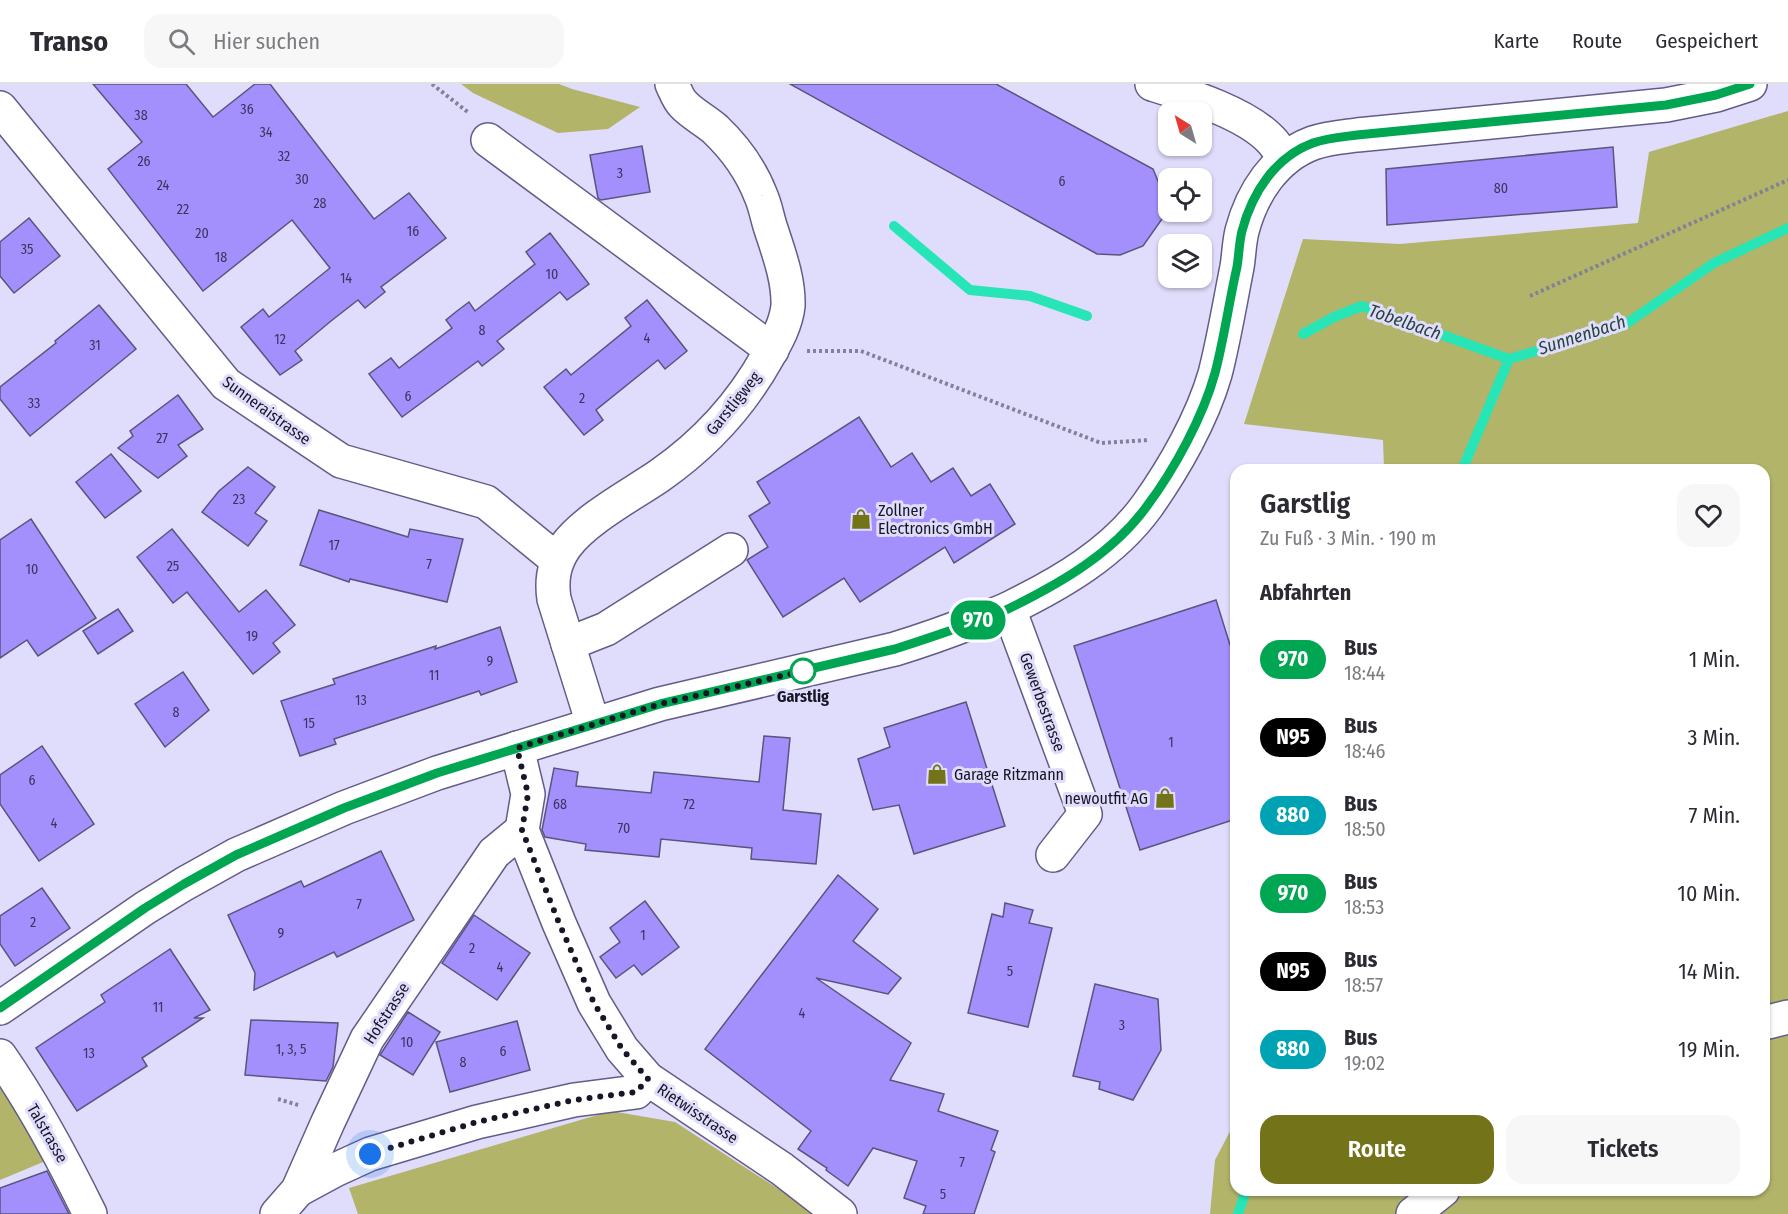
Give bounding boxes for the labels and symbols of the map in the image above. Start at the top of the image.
house number: 36 [240,101,254,118]
north arrow [1158,102,1212,156]
house number: 38 [134,107,148,124]
house number: 34 [259,124,273,141]
house number: 32 [278,148,290,165]
house number: 26 [137,153,151,170]
house number: 3 [617,165,623,182]
house number: 30 [295,171,309,188]
house number: 6 [1059,173,1066,190]
house number: 24 [157,177,170,194]
house number: 80 [1494,180,1508,197]
house number: 28 [313,195,327,212]
house number: 22 [177,201,189,218]
house number: 16 [407,223,419,240]
house number: 20 [195,225,209,242]
house number: 35 [21,241,33,258]
house number: 18 [215,249,227,266]
house number: 10 [546,266,558,283]
house number: 14 [340,270,352,287]
water label: Tobelbach [1366,299,1444,345]
water label: Sunnenbach [1534,311,1629,360]
house number: 8 [479,322,486,339]
house number: 4 [644,330,651,347]
house number: 12 [274,331,286,348]
house number: 31 [89,337,101,354]
street label: Garstligweg [702,367,765,439]
street label: Sunneraistrasse [219,372,315,449]
house number: 6 [405,388,412,405]
house number: 2 [579,390,585,407]
house number: 33 [28,395,40,412]
house number: 27 [156,430,168,447]
house number: 23 [233,491,245,508]
place label: Zollner Electronics GmbH [878,501,993,538]
shop icon: Zollner Electronics GmbH [849,507,873,531]
house number: 17 [328,537,340,554]
house number: 7 [426,556,432,573]
house number: 25 [167,558,179,575]
house number: 10 [26,561,38,578]
line badge: 970 [944,600,1012,640]
house number: 19 [246,628,258,645]
street label: Gewerbestrasse [1016,650,1069,754]
house number: 9 [487,653,494,670]
marker: Garstlig [790,658,816,684]
house number: 11 [429,667,439,684]
place label: Garstlig [777,687,829,706]
house number: 13 [355,692,367,709]
house number: 8 [173,704,180,721]
house number: 15 [303,715,315,732]
house number: 1 [1168,734,1174,751]
shop icon: Garage Ritzmann [925,762,949,786]
place label: Garage Ritzmann [954,765,1064,784]
house number: 6 [29,772,36,789]
shop icon: newoutfit AG [1153,786,1177,810]
place label: newoutfit AG [1064,789,1148,808]
house number: 68 [553,796,567,813]
house number: 72 [683,796,695,813]
house number: 4 [51,815,58,832]
house number: 70 [618,820,630,837]
house number: 7 [356,896,362,913]
house number: 2 [30,914,36,931]
house number: 9 [278,925,285,942]
house number: 1 [640,927,646,944]
house number: 2 [469,940,475,957]
house number: 4 [497,959,504,976]
house number: 5 [1007,963,1013,980]
street label: Hofstrasse [360,979,413,1047]
house number: 11 [153,999,163,1016]
house number: 4 [799,1005,806,1022]
house number: 3 [1119,1017,1125,1034]
house number: 10 [401,1034,413,1051]
house number: 1, 3, 5 [276,1041,306,1058]
house number: 6 [500,1043,507,1060]
house number: 13 [83,1045,95,1062]
house number: 8 [460,1054,467,1071]
street label: Rietwisstrasse [654,1079,742,1147]
street label: Talstrasse [23,1100,72,1166]
your location [355,1139,385,1169]
house number: 7 [959,1154,965,1171]
house number: 5 [940,1186,946,1203]

